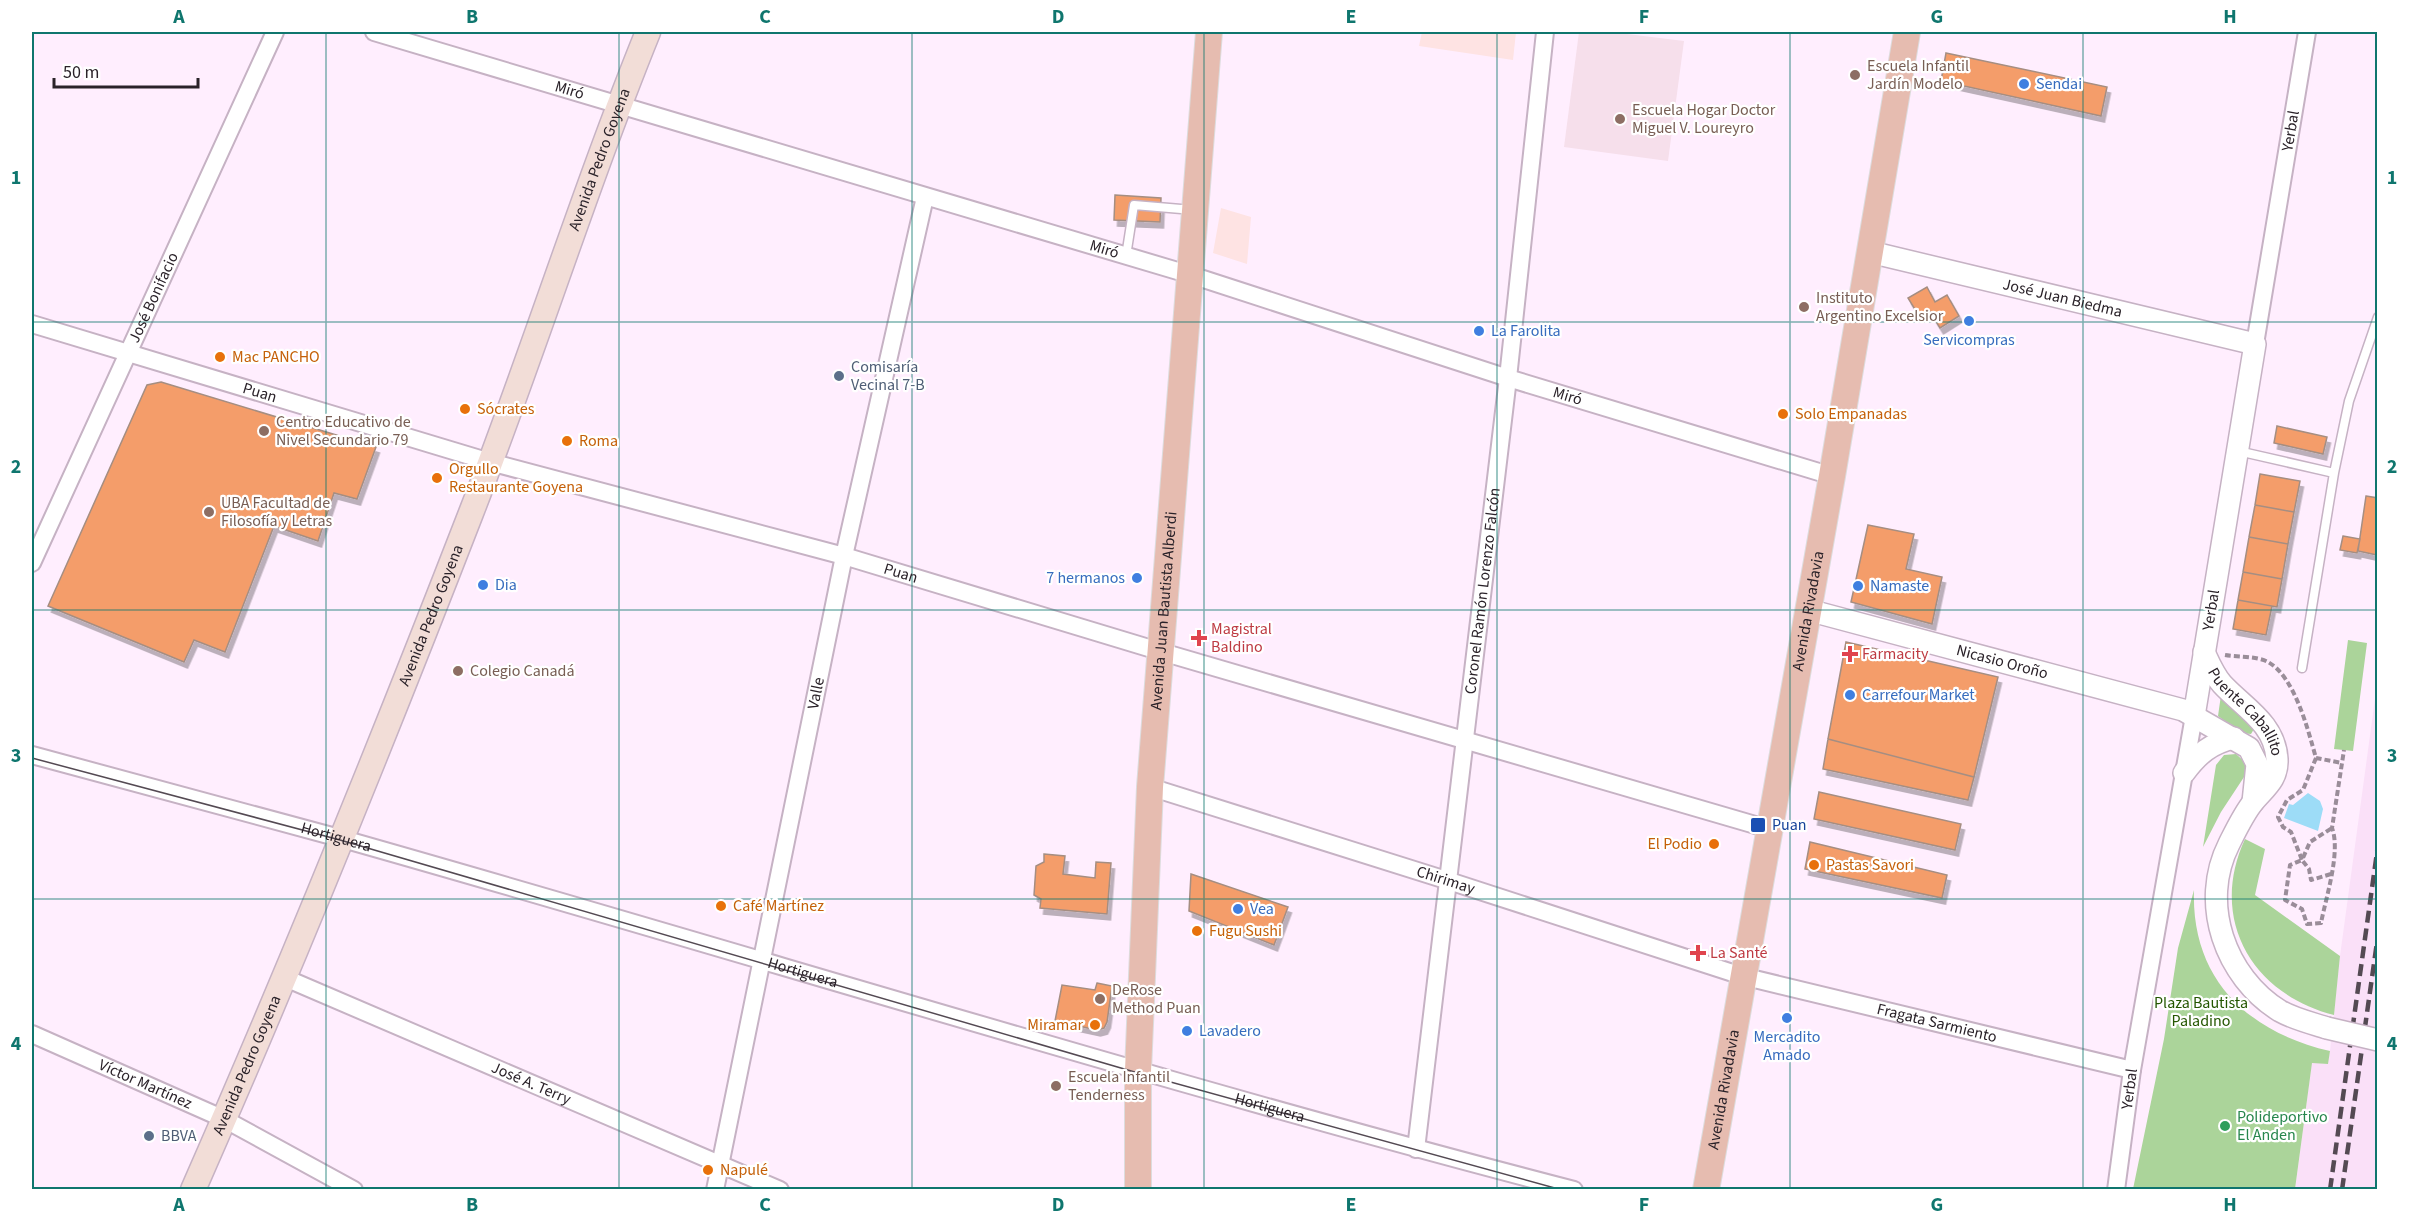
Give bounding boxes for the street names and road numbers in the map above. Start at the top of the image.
street label: Miró [552,75,587,105]
street label: Avenida Pedro Goyena [563,85,636,234]
street label: Yerbal [2276,109,2305,154]
street label: Miró [1087,234,1122,264]
street label: José Bonifacio [123,249,184,346]
street label: José Juan Biedma [2001,273,2125,323]
street label: Puan [240,377,280,408]
street label: Miró [1550,381,1585,411]
street label: Coronel Ramón Lorenzo Falcón [1459,486,1506,695]
street label: Avenida Juan Bautista Alberdi [1145,511,1183,711]
street label: Avenida Pedro Goyena [393,541,469,689]
street label: Avenida Rivadavia [1787,549,1830,673]
street label: Puan [881,558,921,589]
street label: Yerbal [2197,588,2225,633]
street label: Nicasio Oroño [1954,639,2051,685]
street label: Puente Caballito [2202,663,2288,758]
street label: Valle [802,675,830,711]
street label: Hortiguera [298,817,374,857]
street label: Chirimay [1414,860,1478,900]
street label: Hortiguera [765,952,840,993]
street label: Avenida Pedro Goyena [207,992,287,1139]
street label: Fragata Sarmiento [1875,998,1999,1048]
street label: Avenida Rivadavia [1702,1028,1745,1151]
street label: Víctor Martínez [95,1054,196,1115]
street label: José A. Terry [488,1057,575,1110]
street label: Yerbal [2116,1067,2143,1112]
street label: Hortiguera [1232,1087,1307,1128]

